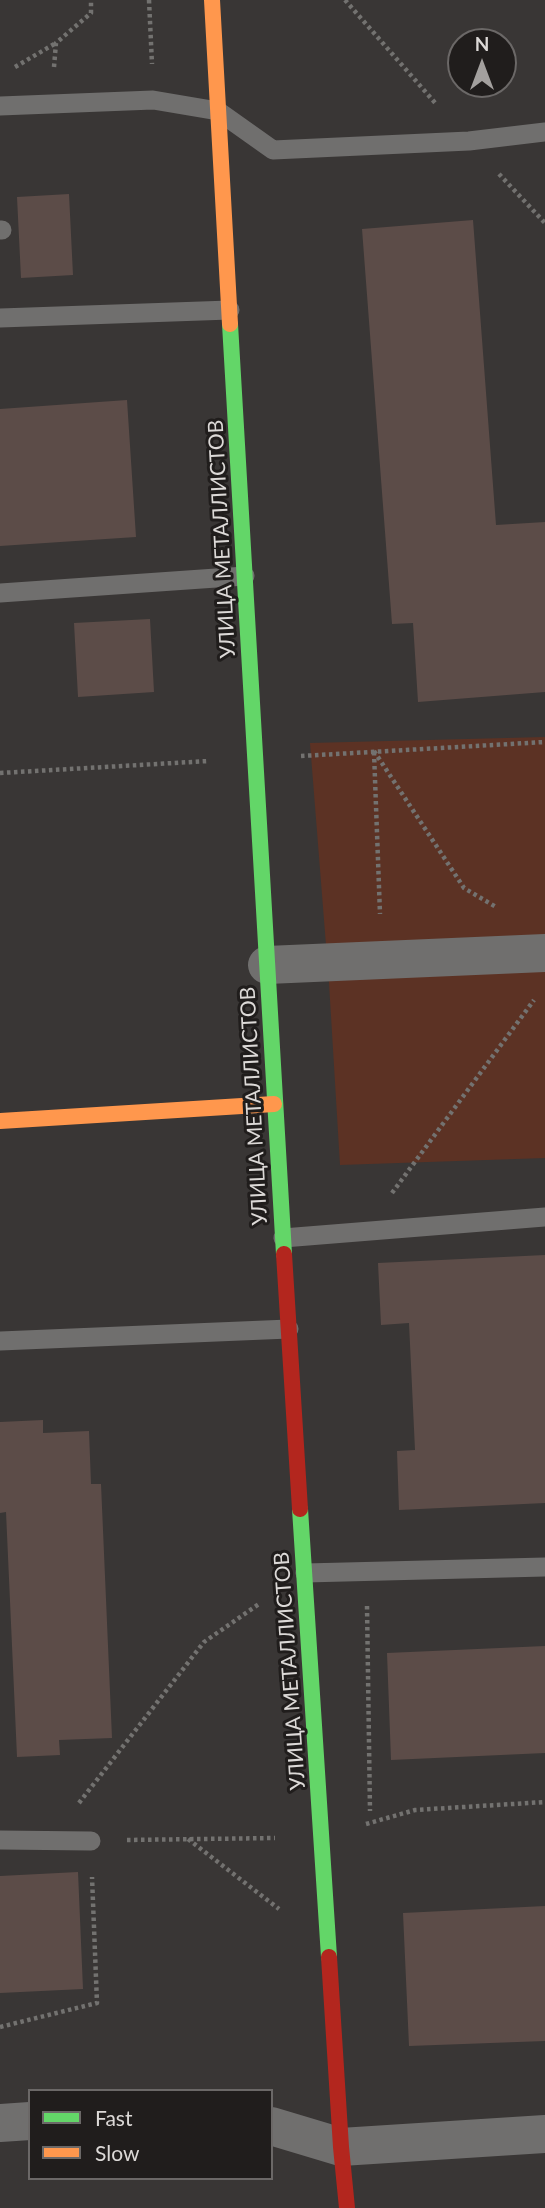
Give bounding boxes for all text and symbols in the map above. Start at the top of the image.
north arrow [447,28,517,98]
text: N [475,32,489,55]
street label: УЛИЦА МЕТАЛЛИСТОВ [203,419,241,659]
street label: УЛИЦА МЕТАЛЛИСТОВ [235,986,273,1226]
street label: УЛИЦА МЕТАЛЛИСТОВ [269,1551,311,1791]
legend [28,2089,273,2180]
text: Fast [95,2105,132,2130]
text: Slow [95,2140,139,2165]

